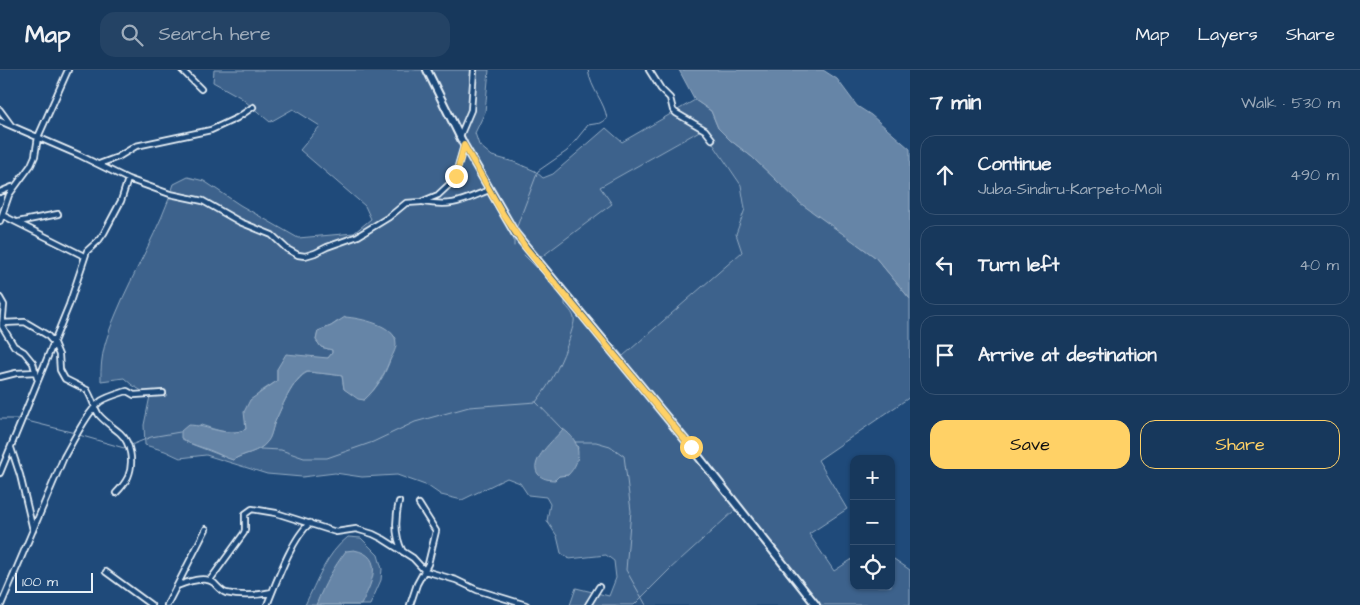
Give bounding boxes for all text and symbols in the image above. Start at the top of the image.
search box [100,12,450,57]
text: Map [25,18,70,52]
icon: search [118,21,146,49]
text: Search here [158,21,271,48]
text: Map [1135,22,1169,47]
text: Layers [1197,22,1258,47]
text: Share [1286,22,1335,47]
text: 7 min [930,88,981,117]
text: Walk · 530 m [1241,92,1340,114]
text: Continue [978,151,1052,178]
icon: ahead [931,161,959,189]
text: 490 m [1290,164,1339,186]
route end [445,165,468,188]
text: Juba-Sindiru-Karpeto-Moli [978,178,1162,200]
icon: left [931,251,959,279]
text: Turn left [978,252,1059,279]
text: 40 m [1299,254,1339,276]
icon: arrive [931,341,959,369]
text: Arrive at destination [978,342,1157,369]
button: Save [930,420,1130,469]
button: Share [1140,420,1340,469]
route start [680,436,703,459]
map controls [850,455,895,590]
button: + [850,455,895,500]
button: − [850,500,895,545]
button: locate [850,545,895,590]
scale bar [15,570,92,593]
text: 100 m [22,572,58,592]

